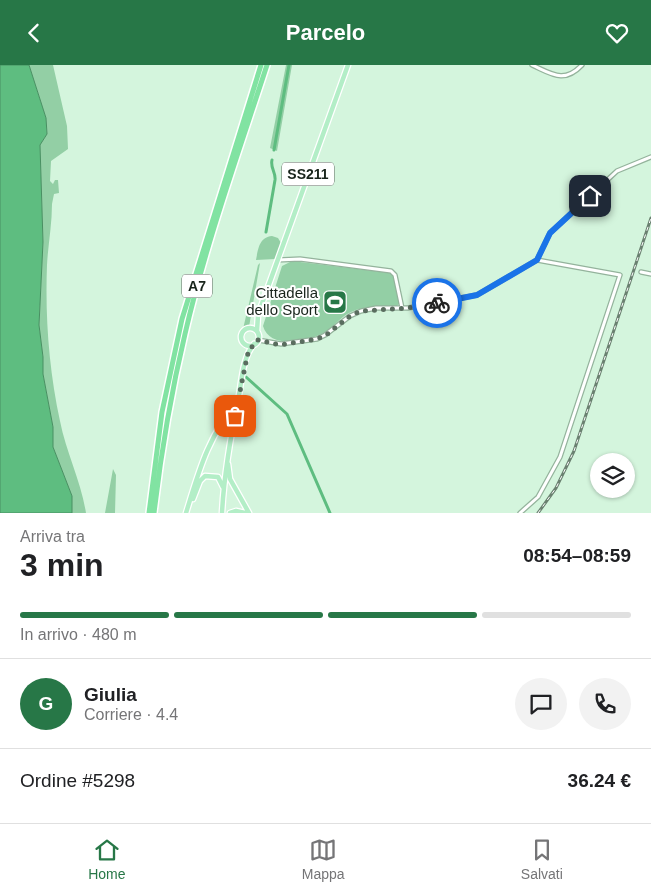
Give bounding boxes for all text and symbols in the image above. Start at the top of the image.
icon: back [20,19,48,47]
icon: heart [603,19,631,47]
text: Parcelo [286,20,365,45]
road number: SS211 [282,163,334,185]
pin [569,175,611,217]
icon: home [576,182,604,210]
road number: A7 [182,275,212,297]
courier [412,278,462,328]
place label: Cittadella dello Sport [246,284,319,318]
sports icon: Cittadella dello Sport [322,289,348,315]
icon: bike [423,289,451,317]
pin [214,395,256,437]
icon: bag [221,402,249,430]
map controls [590,453,635,498]
button: layers [590,453,635,498]
text: Arriva tra [20,528,85,545]
text: 08:54–08:59 [523,545,631,566]
text: 3 min [20,547,104,583]
text: In arrivo · 480 m [20,626,136,643]
button: chat [515,678,567,730]
button: phone [579,678,631,730]
text: Giulia [84,684,137,705]
text: G [39,693,53,714]
text: Corriere · 4.4 [84,706,178,723]
text: Ordine #5298 [20,770,135,791]
text: 36.24 € [568,770,631,791]
tab: Home [88,836,125,882]
tab: Mappa [302,836,345,882]
tab: Salvati [521,836,563,882]

